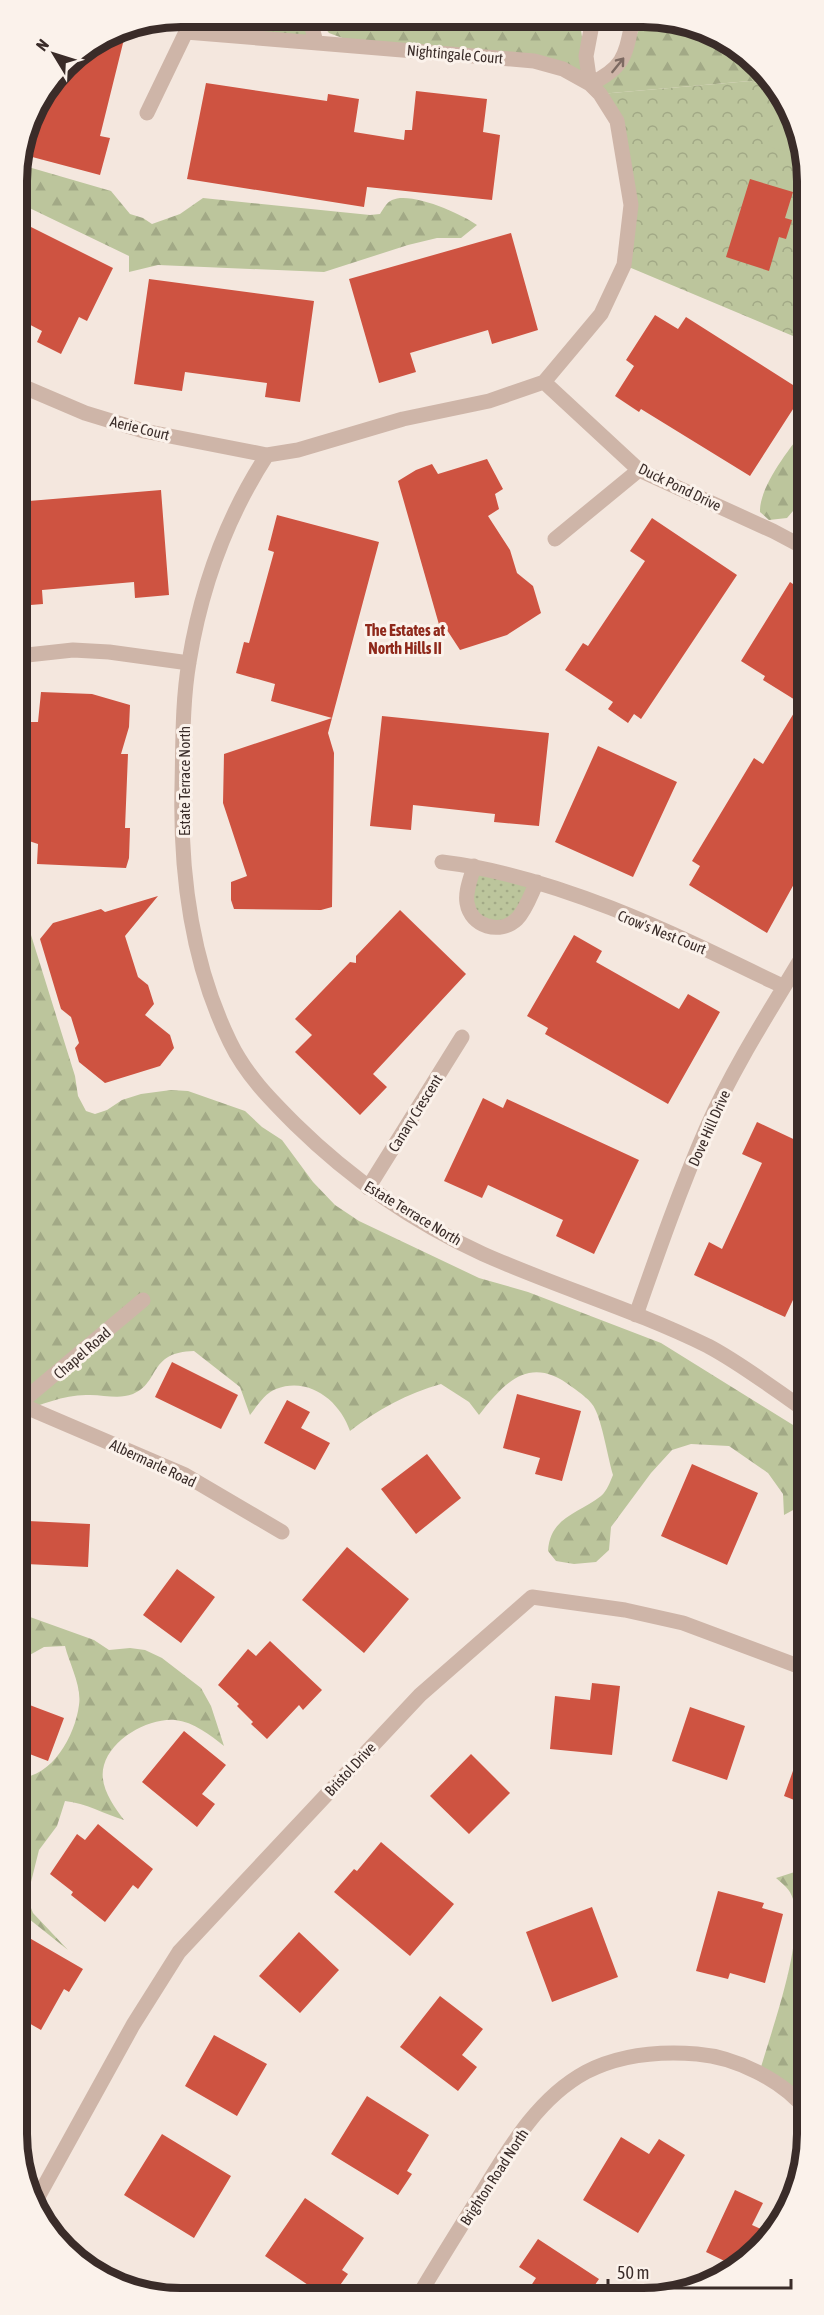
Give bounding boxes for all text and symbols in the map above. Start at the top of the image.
north arrow [24,24,84,84]
text: N [32,35,52,54]
street label: Nightingale Court [406,41,504,67]
one-way arrow [611,57,624,73]
street label: Aerie Court [109,412,171,444]
street label: Duck Pond Drive [636,460,724,514]
district label: The Estates at North Hills II [365,621,445,657]
street label: Estate Terrace North [176,726,193,836]
street label: Crow's Nest Court [615,907,709,957]
street label: Canary Crescent [385,1071,445,1155]
street label: Dove Hill Drive [685,1087,733,1169]
street label: Estate Terrace North [361,1177,465,1249]
street label: Chapel Road [50,1324,114,1382]
street label: Albermarle Road [107,1436,199,1490]
street label: Bristol Drive [321,1739,379,1799]
street label: Brighton Road North [456,2126,532,2228]
scale bar [608,2252,791,2290]
text: 50 m [617,2262,649,2283]

